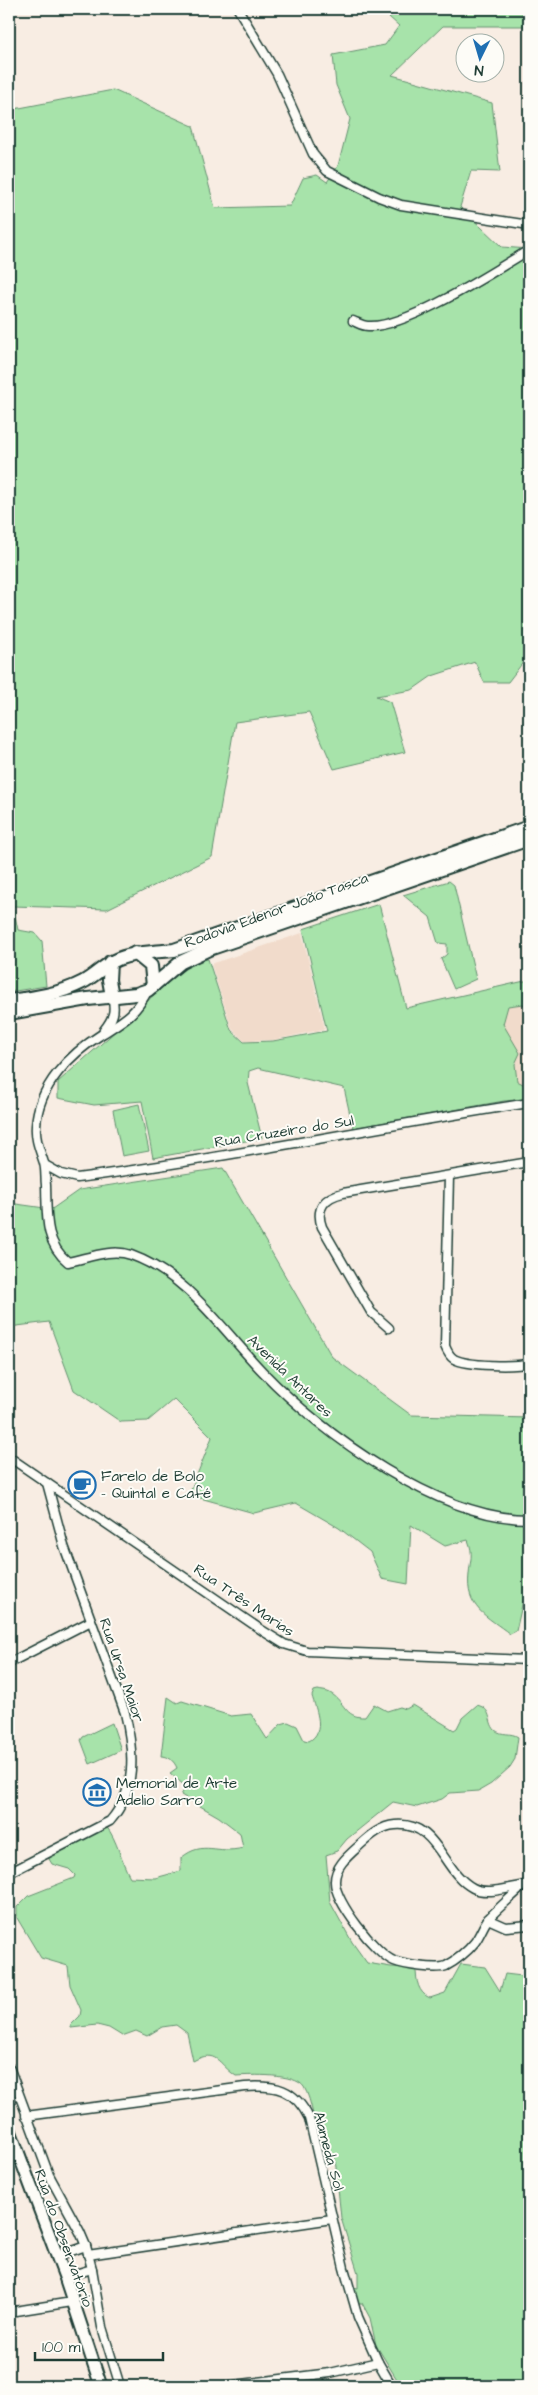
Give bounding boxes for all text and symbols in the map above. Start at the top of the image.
north arrow [456,32,506,82]
text: N [473,60,484,80]
street label: Rodovia Edenor João Tasca [181,867,371,954]
street label: Rua Cruzeiro do Sul [213,1110,355,1153]
street label: Avenida Antares [242,1330,337,1423]
place label: Farelo de Bolo - Quintal e Café [101,1466,211,1504]
cafe icon: Farelo de Bolo - Quintal e Café [67,1470,97,1500]
street label: Rua Três Marias [189,1559,298,1642]
street label: Rua Ursa Maior [94,1615,149,1725]
place label: Memorial de Arte Adelio Sarro [116,1773,237,1811]
museum icon: Memorial de Arte Adelio Sarro [82,1777,112,1807]
street label: Alameda Sol [308,2109,349,2193]
street label: Rua do Observatório [29,2166,98,2311]
scale bar [35,2330,162,2362]
text: 100 m [42,2337,81,2358]

